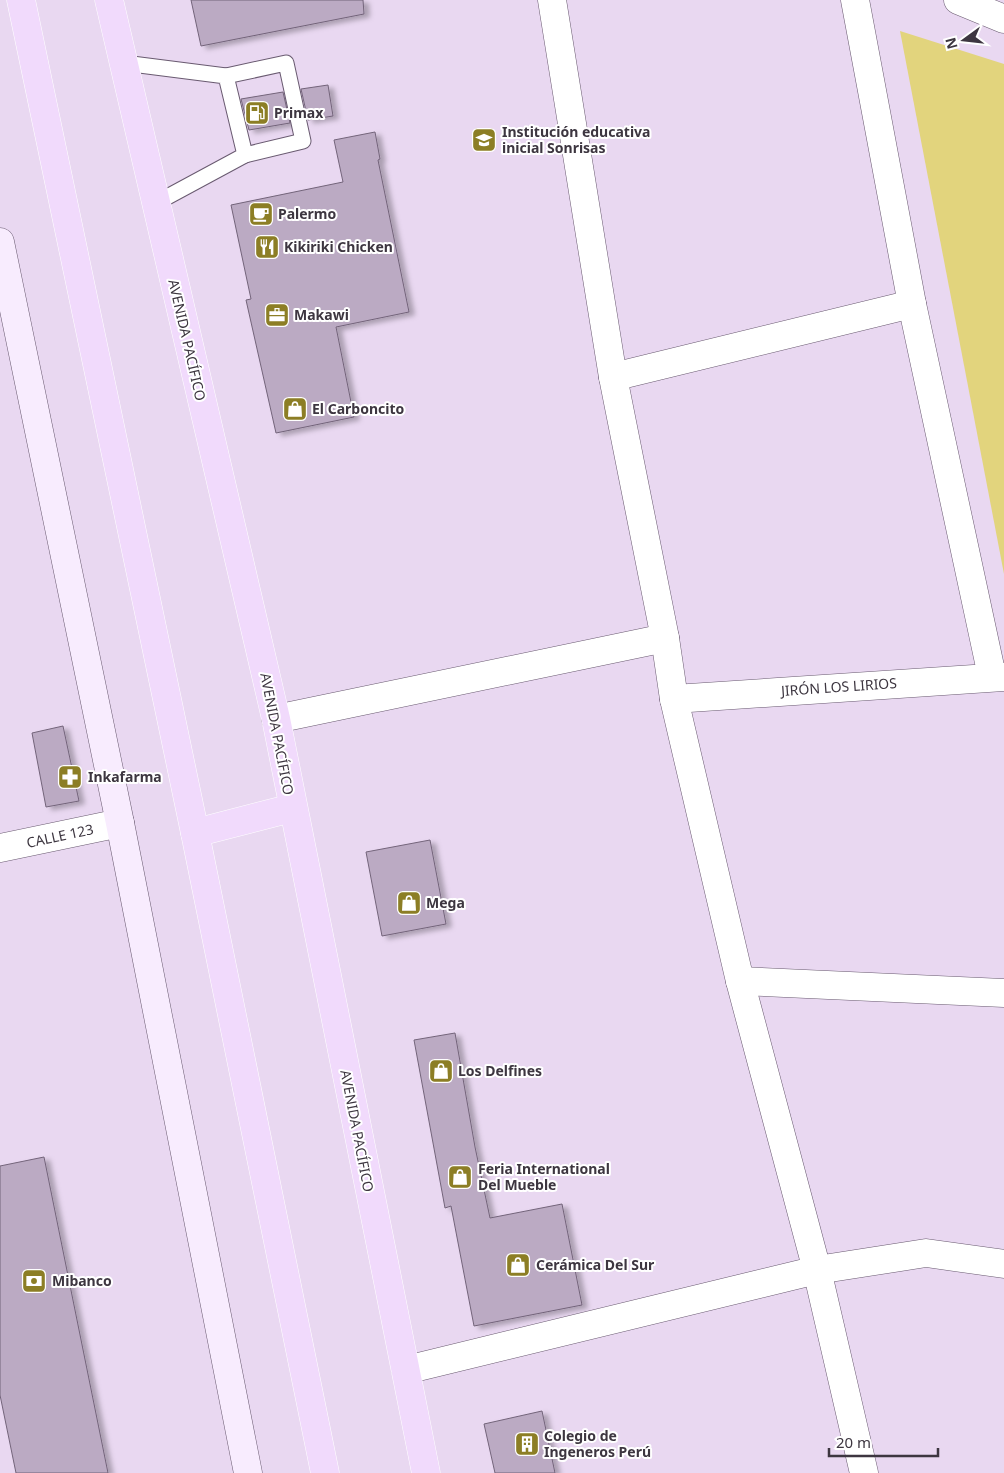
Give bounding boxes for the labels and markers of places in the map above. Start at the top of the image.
fuel station icon: Primax [244,100,270,126]
place label: Primax [274,103,324,122]
place label: Institución educativa inicial Sonrisas [502,122,650,157]
school or university icon: Institución educativa inicial Sonrisas [471,127,497,153]
cafe icon: Palermo [248,201,274,227]
place label: Palermo [278,204,337,223]
restaurant icon: Kikiriki Chicken [254,234,280,260]
place label: Kikiriki Chicken [284,237,393,256]
office icon: Makawi [264,302,290,328]
place label: Makawi [294,305,349,324]
shop icon: El Carboncito [282,396,308,422]
place label: El Carboncito [312,399,404,418]
pharmacy icon: Inkafarma [57,764,83,790]
place label: Inkafarma [88,767,162,786]
shop icon: Mega [396,890,422,916]
place label: Mega [426,893,465,912]
shop icon: Los Delfines [428,1058,454,1084]
place label: Los Delfines [458,1061,542,1080]
place label: Feria International Del Mueble [478,1159,610,1194]
shop icon: Feria International Del Mueble [447,1164,473,1190]
shop icon: Cerámica Del Sur [505,1252,531,1278]
place label: Cerámica Del Sur [536,1255,655,1274]
bank icon: Mibanco [21,1268,47,1294]
place label: Mibanco [52,1271,112,1290]
place label: Colegio de Ingeneros Perú [544,1426,651,1461]
building icon: Colegio de Ingeneros Perú [514,1431,540,1457]

